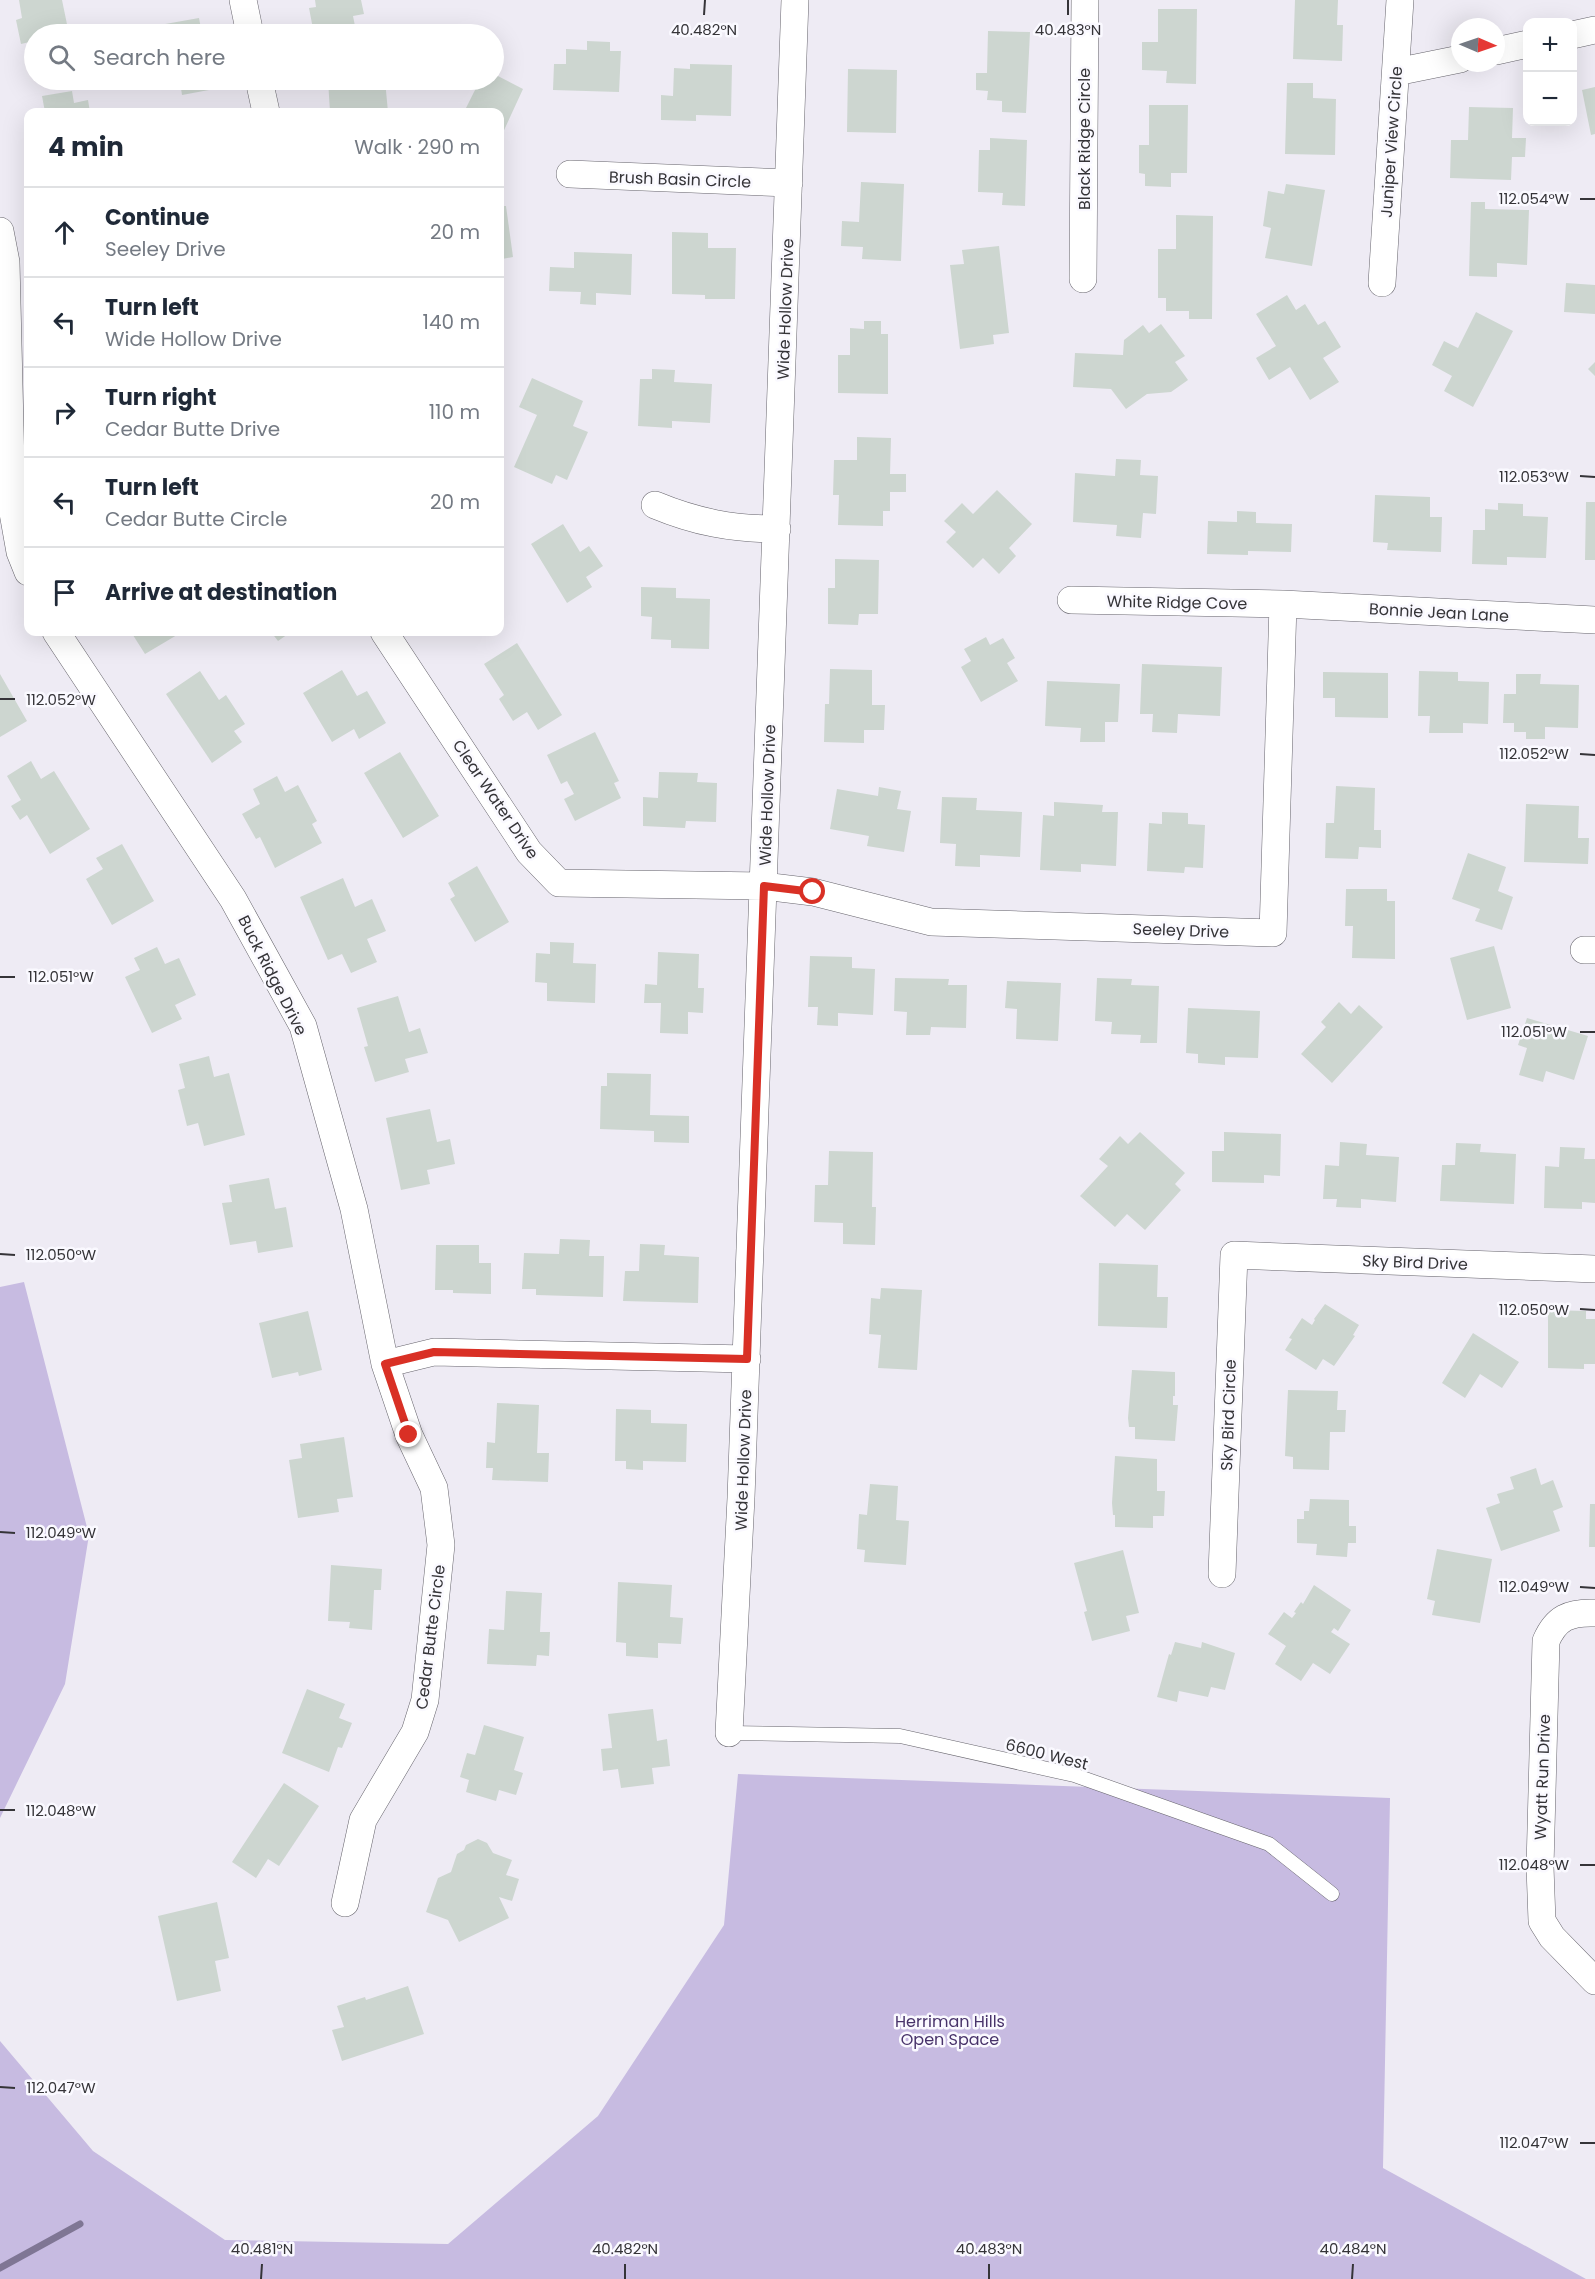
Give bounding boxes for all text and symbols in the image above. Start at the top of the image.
north arrow [1451,18,1505,72]
map controls [1523,18,1577,126]
button: + [1523,18,1577,72]
text: 40.482°N [671,19,737,40]
text: 40.483°N [1035,19,1101,40]
search box [24,24,504,90]
icon: search [45,41,78,74]
text: Search here [93,42,226,73]
street label: Juniper View Circle [1375,65,1408,219]
street label: Black Ridge Circle [1073,68,1096,210]
button: − [1523,72,1577,126]
text: 4 min [48,129,124,165]
text: Walk · 290 m [354,133,480,161]
street label: Brush Basin Circle [609,166,751,193]
text: 112.054°W [1499,188,1570,209]
text: Continue [105,202,209,233]
icon: ahead [48,216,81,249]
text: 20 m [430,218,480,246]
text: Seeley Drive [105,235,226,263]
street label: Wide Hollow Drive [772,238,799,380]
text: Turn left [105,292,199,323]
icon: left [48,306,81,339]
text: 140 m [423,308,480,336]
text: Wide Hollow Drive [105,325,282,353]
text: Turn right [105,382,216,413]
icon: right [48,396,81,429]
text: 110 m [429,398,480,426]
text: Cedar Butte Drive [105,415,280,443]
text: 112.053°W [1499,466,1569,487]
text: Turn left [105,472,199,503]
icon: left [48,486,81,519]
text: 20 m [430,488,480,516]
text: Cedar Butte Circle [105,505,287,533]
icon: arrive [48,576,81,609]
text: Arrive at destination [105,577,337,608]
street label: White Ridge Cove [1106,590,1248,615]
street label: Bonnie Jean Lane [1368,597,1510,628]
text: 112.052°W [26,689,96,710]
street label: Wide Hollow Drive [754,724,781,866]
street label: Clear Water Drive [447,735,544,864]
text: 112.052°W [1499,743,1569,764]
route start [799,878,825,904]
street label: Buck Ridge Drive [232,911,313,1039]
street label: Seeley Drive [1132,917,1230,944]
text: 112.051°W [28,966,94,987]
text: 112.051°W [1501,1021,1567,1042]
text: 112.050°W [26,1244,97,1265]
street label: Sky Bird Drive [1362,1249,1468,1276]
text: 112.050°W [1499,1299,1570,1320]
street label: Sky Bird Circle [1215,1359,1242,1471]
street label: Wide Hollow Drive [730,1389,757,1531]
route end [395,1421,421,1447]
text: 112.049°W [26,1522,97,1543]
street label: Cedar Butte Circle [410,1563,451,1711]
text: 112.049°W [1499,1576,1570,1597]
street label: Wyatt Run Drive [1529,1714,1556,1840]
street label: 6600 West [1003,1733,1091,1776]
text: 112.048°W [26,1800,97,1821]
text: 112.048°W [1499,1854,1570,1875]
park label: Herriman Hills Open Space [895,2010,1005,2051]
text: 112.047°W [26,2077,96,2098]
text: 112.047°W [1499,2132,1569,2153]
text: 40.481°N [231,2238,293,2259]
text: 40.482°N [592,2238,658,2259]
text: 40.483°N [956,2238,1022,2259]
text: 40.484°N [1319,2238,1387,2259]

